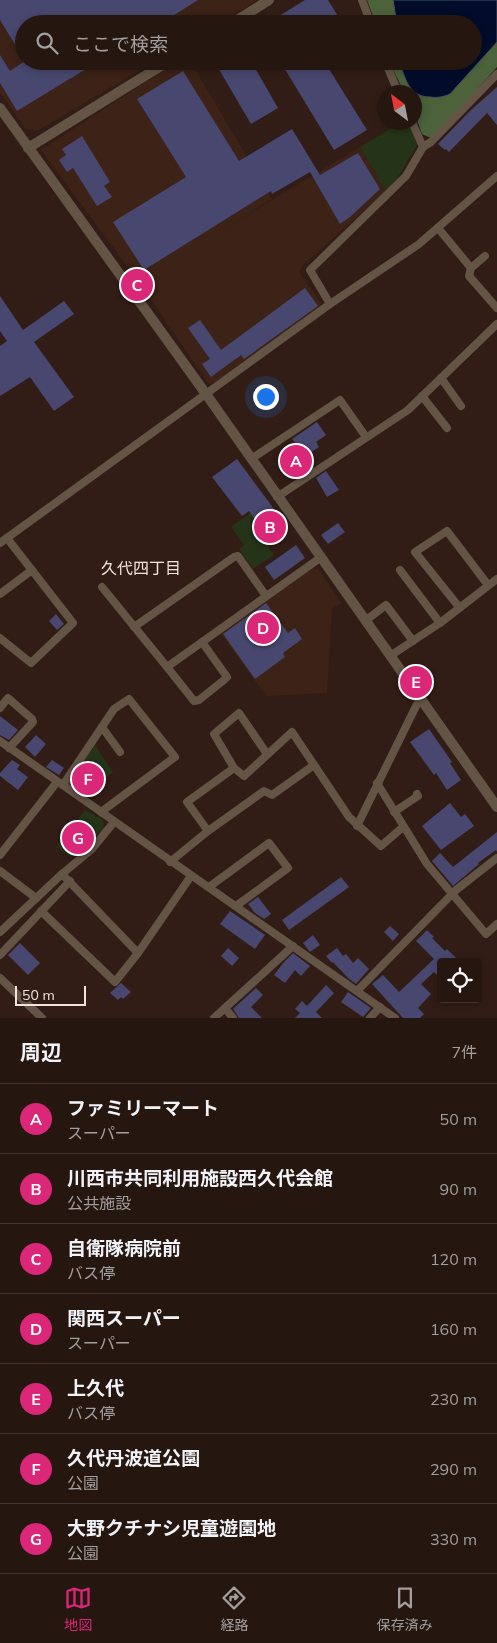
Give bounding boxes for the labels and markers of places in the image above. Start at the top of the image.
pin: C [121,266,153,304]
pin: A [280,442,312,480]
pin: B [254,508,286,546]
pin: D [247,609,279,647]
pin: E [400,663,432,701]
pin: F [72,760,104,798]
pin: G [62,819,94,857]

